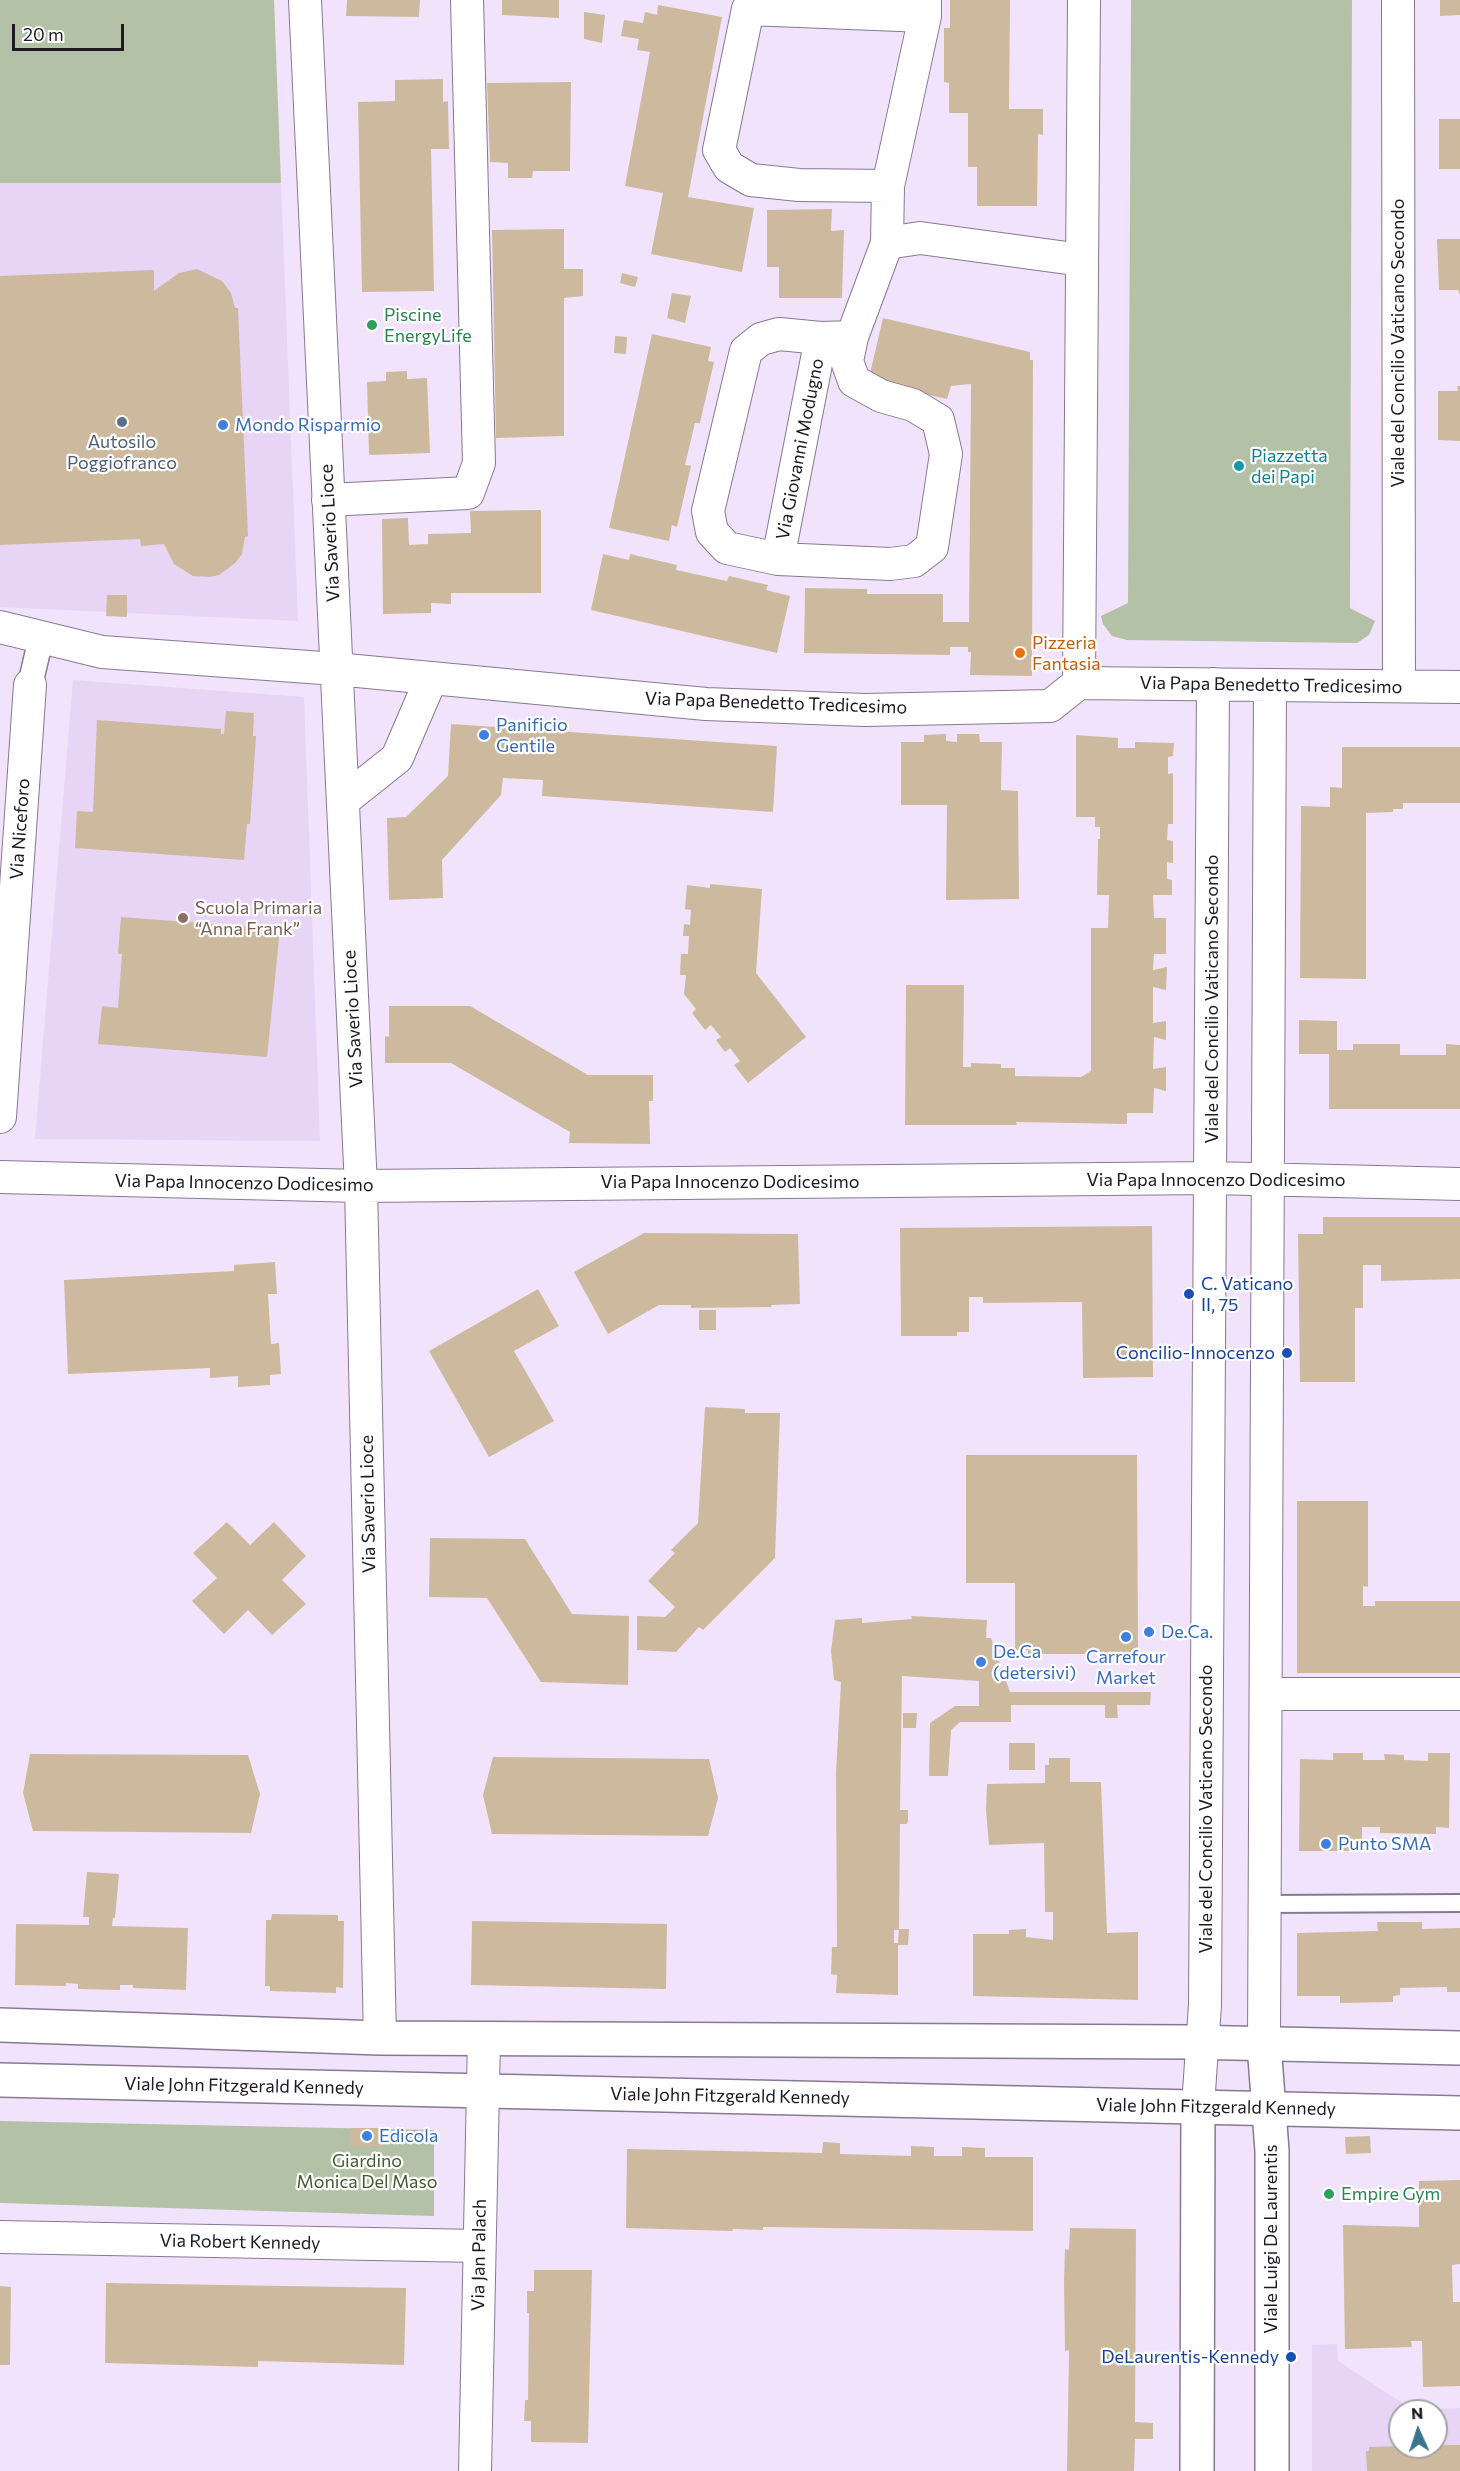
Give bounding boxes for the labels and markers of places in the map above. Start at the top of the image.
place label: Piscine EnergyLife [384,304,472,346]
marker: Piscine EnergyLife [365,318,379,332]
place label: Mondo Risparmio [235,414,381,436]
marker: Autosilo Poggiofranco [115,415,129,429]
marker: Mondo Risparmio [216,418,230,432]
place label: Autosilo Poggiofranco [67,431,177,474]
place label: Piazzetta dei Papi [1251,445,1328,488]
marker: Piazzetta dei Papi [1232,459,1246,473]
place label: Pizzeria Fantasia [1032,632,1101,674]
marker: Pizzeria Fantasia [1013,646,1027,660]
place label: Panificio Gentile [496,714,568,756]
marker: Panificio Gentile [477,728,491,742]
place label: Scuola Primaria “Anna Frank” [195,897,322,940]
marker: Scuola Primaria “Anna Frank” [176,911,190,925]
place label: C. Vaticano II, 75 [1201,1273,1293,1316]
marker: C. Vaticano II, 75 [1182,1287,1196,1301]
place label: Concilio-Innocenzo [1116,1342,1275,1364]
marker: Concilio-Innocenzo [1280,1346,1294,1360]
place label: De.Ca. [1161,1621,1213,1643]
marker: De.Ca. [1142,1625,1156,1639]
marker: Carrefour Market [1119,1630,1133,1644]
place label: De.Ca (detersivi) [993,1641,1076,1684]
place label: Carrefour Market [1086,1646,1166,1688]
marker: De.Ca (detersivi) [974,1655,988,1669]
place label: Punto SMA [1338,1833,1431,1855]
marker: Punto SMA [1319,1837,1333,1851]
place label: Edicola [379,2125,438,2147]
marker: Edicola [360,2129,374,2143]
place label: Empire Gym [1341,2183,1440,2205]
marker: Empire Gym [1322,2187,1336,2201]
place label: DeLaurentis-Kennedy [1101,2346,1279,2368]
marker: DeLaurentis-Kennedy [1284,2350,1298,2364]

